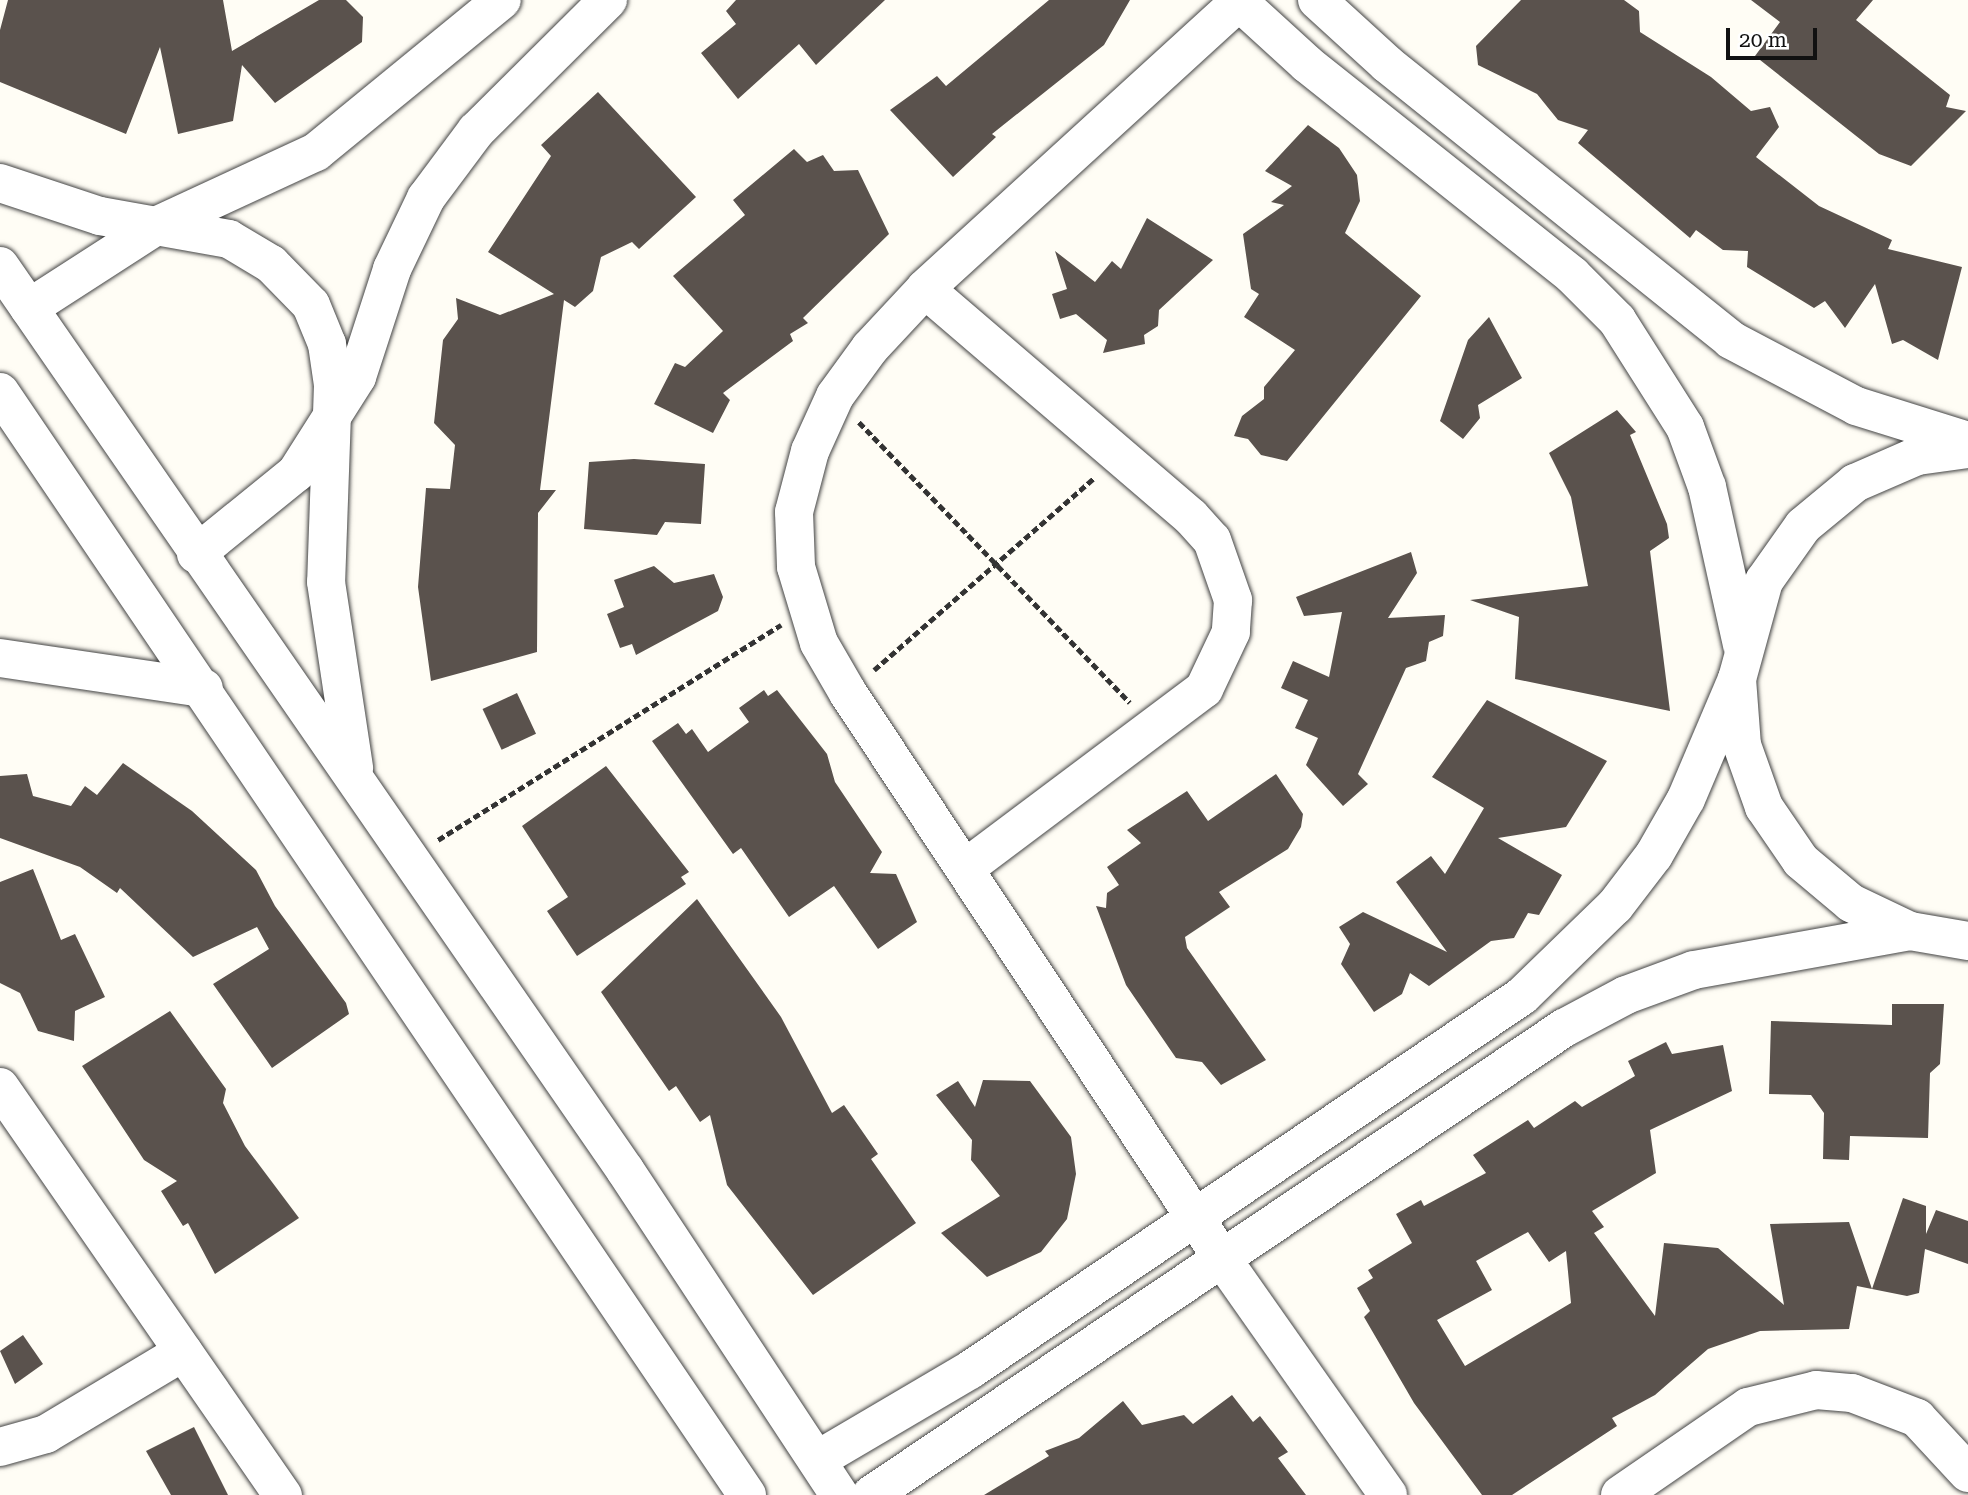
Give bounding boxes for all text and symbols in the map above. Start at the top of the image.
scale bar [1730,14,1821,58]
text: 20 m [1739,28,1787,52]

